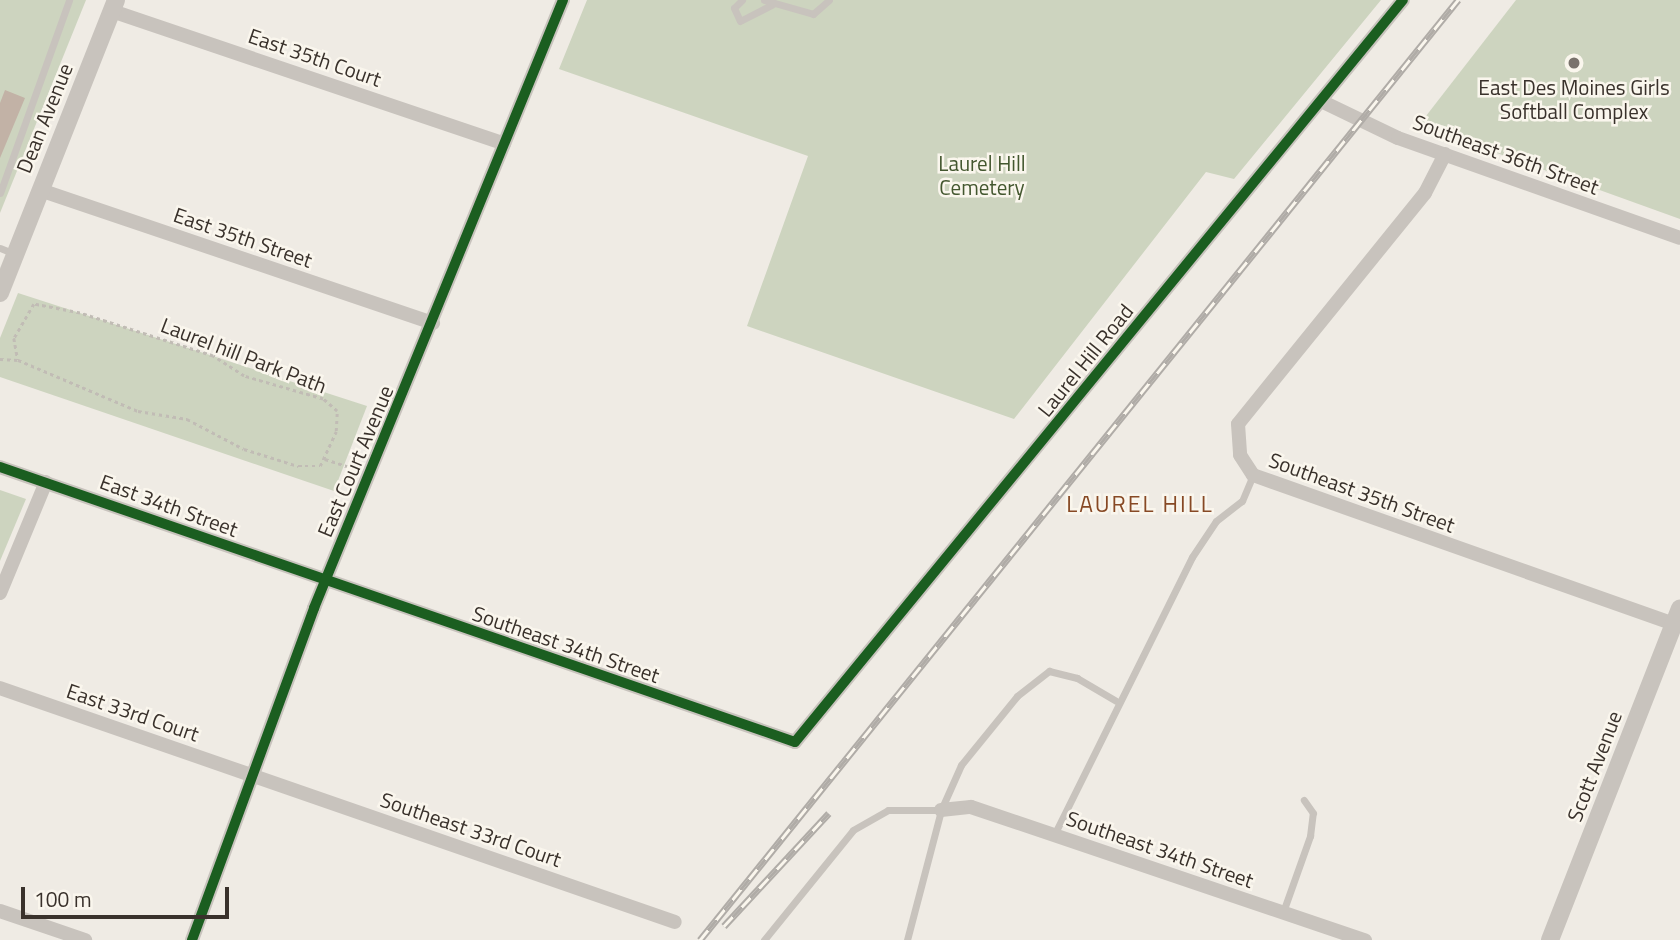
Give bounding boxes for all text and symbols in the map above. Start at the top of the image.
street label: East 35th Court [245,22,385,92]
marker: East Des Moines Girls Softball Complex [1566,55,1582,71]
street label: Dean Avenue [11,59,77,177]
place label: East Des Moines Girls Softball Complex [1478,74,1670,124]
street label: Southeast 36th Street [1410,109,1602,199]
park label: Laurel Hill Cemetery [938,150,1026,200]
street label: East 35th Street [170,202,316,272]
street label: Laurel Hill Road [1032,299,1138,421]
street label: Laurel hill Park Path [158,312,330,398]
street label: East Court Avenue [312,381,398,541]
street label: Southeast 35th Street [1266,447,1458,537]
street label: East 34th Street [97,468,241,542]
district label: LAUREL HILL [1068,490,1212,518]
street label: Southeast 34th Street [469,600,663,688]
street label: East 33rd Court [64,678,202,746]
street label: Scott Avenue [1561,707,1627,825]
street label: Southeast 33rd Court [377,786,565,872]
street label: Southeast 34th Street [1063,805,1257,893]
scale bar [24,874,233,918]
text: 100 m [34,883,91,915]

